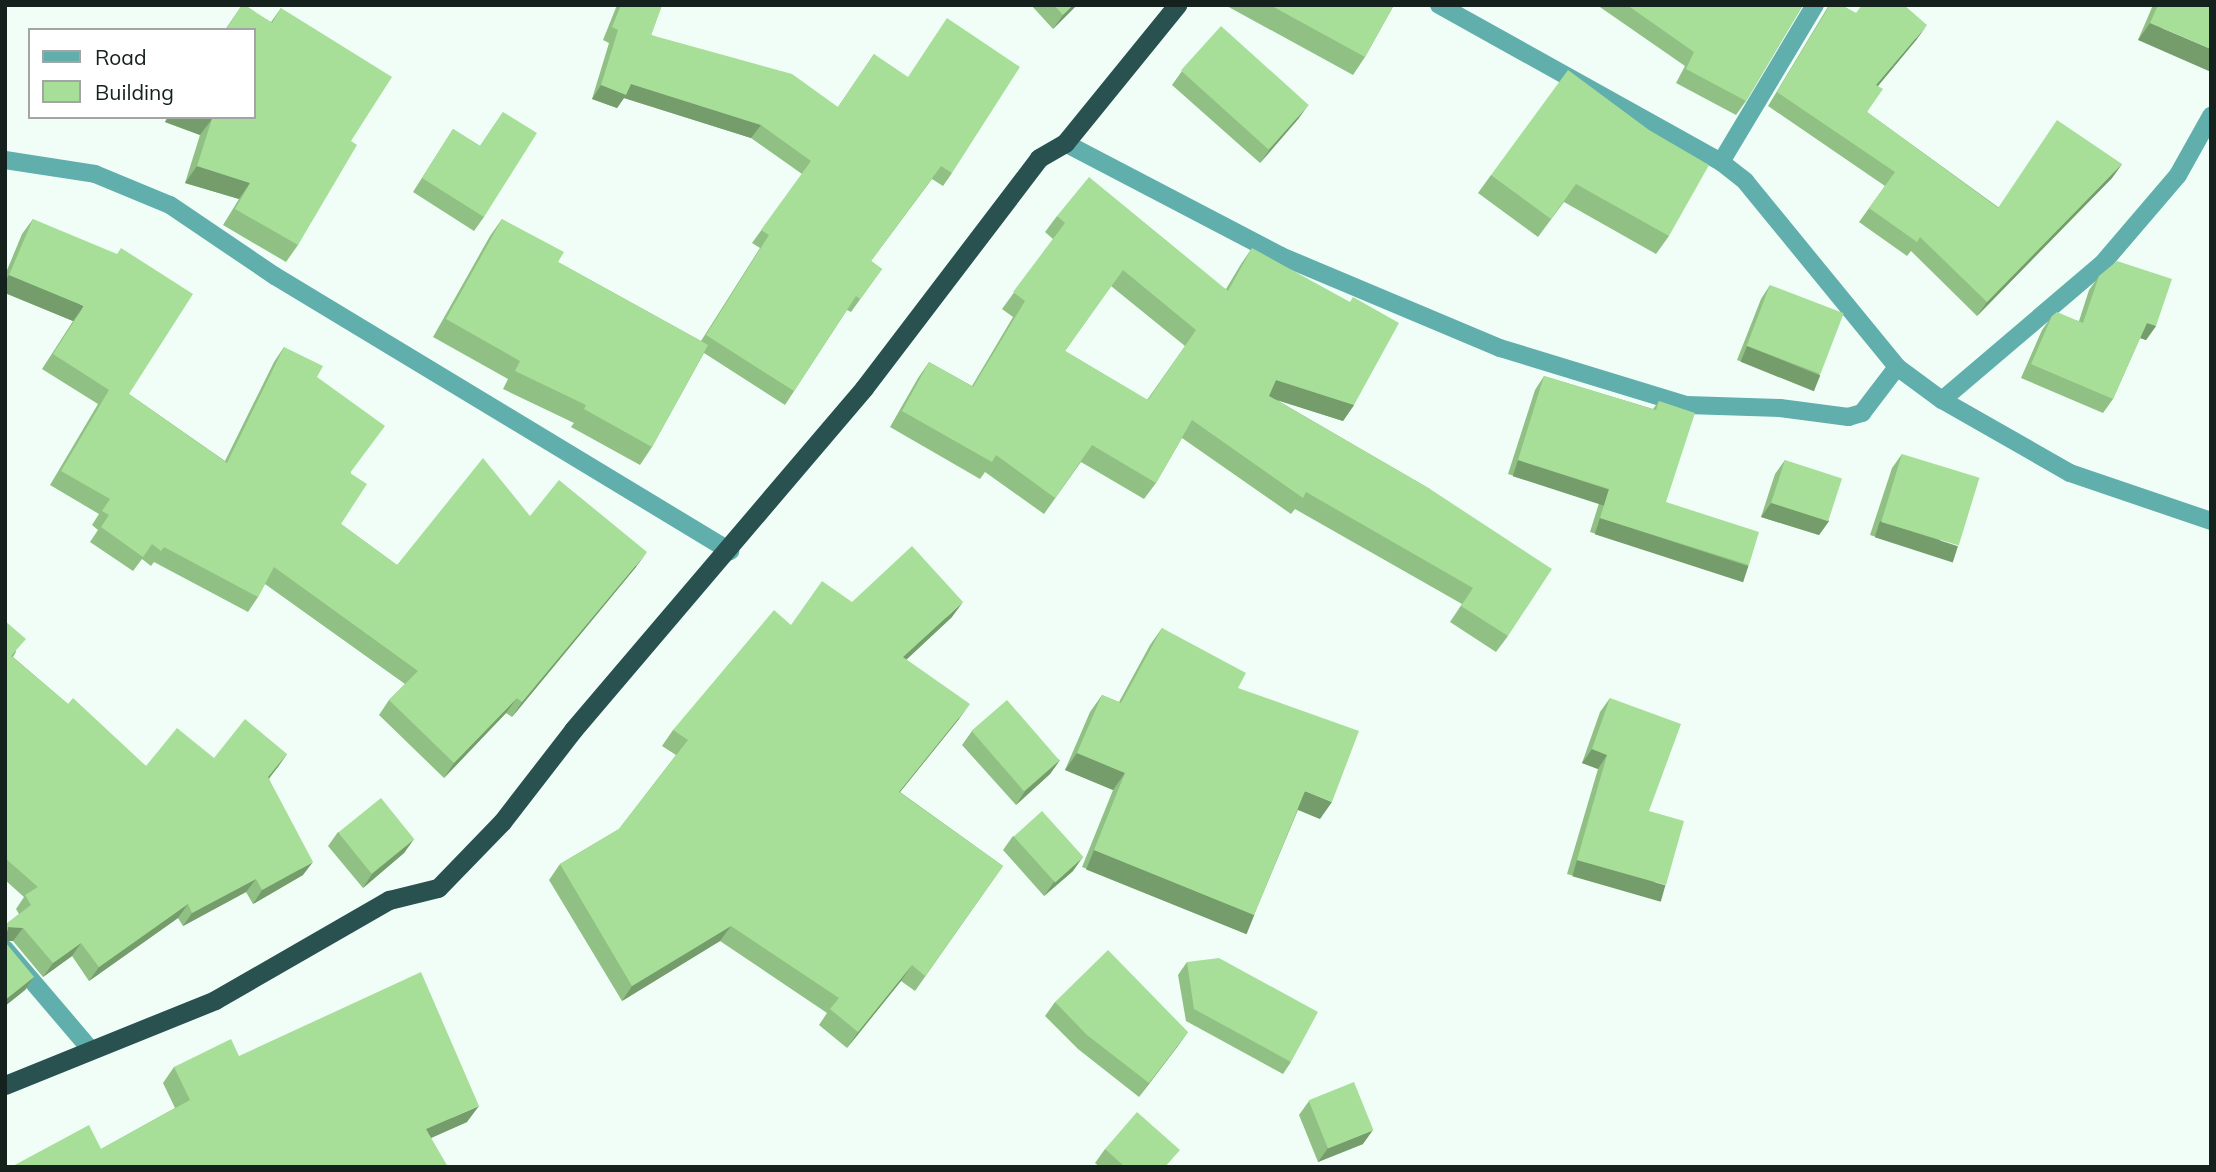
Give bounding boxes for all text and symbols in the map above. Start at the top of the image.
legend [28,28,256,119]
text: Road [95,44,146,70]
text: Building [95,79,174,105]

